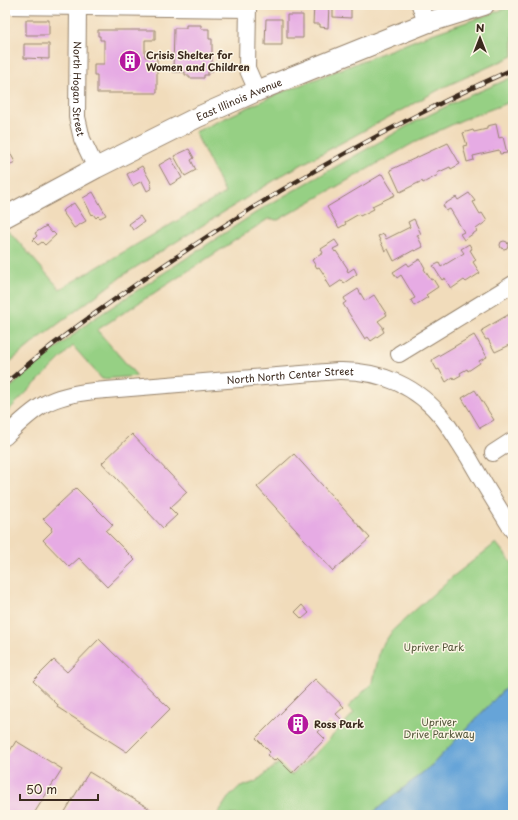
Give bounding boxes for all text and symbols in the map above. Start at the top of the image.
north arrow [460,18,500,58]
text: N [476,19,485,36]
street label: North Hogan Street [70,41,89,138]
place label: Crisis Shelter for Women and Children [146,47,250,74]
building icon: Crisis Shelter for Women and Children [117,48,143,74]
street label: East Illinois Avenue [193,74,284,124]
street label: North North Center Street [226,363,354,387]
park label: Upriver Park [404,639,464,654]
building icon: Ross Park [285,711,311,737]
park label: Upriver Drive Parkway [403,714,475,742]
place label: Ross Park [314,716,364,731]
scale bar [20,776,98,802]
text: 50 m [26,780,57,798]

